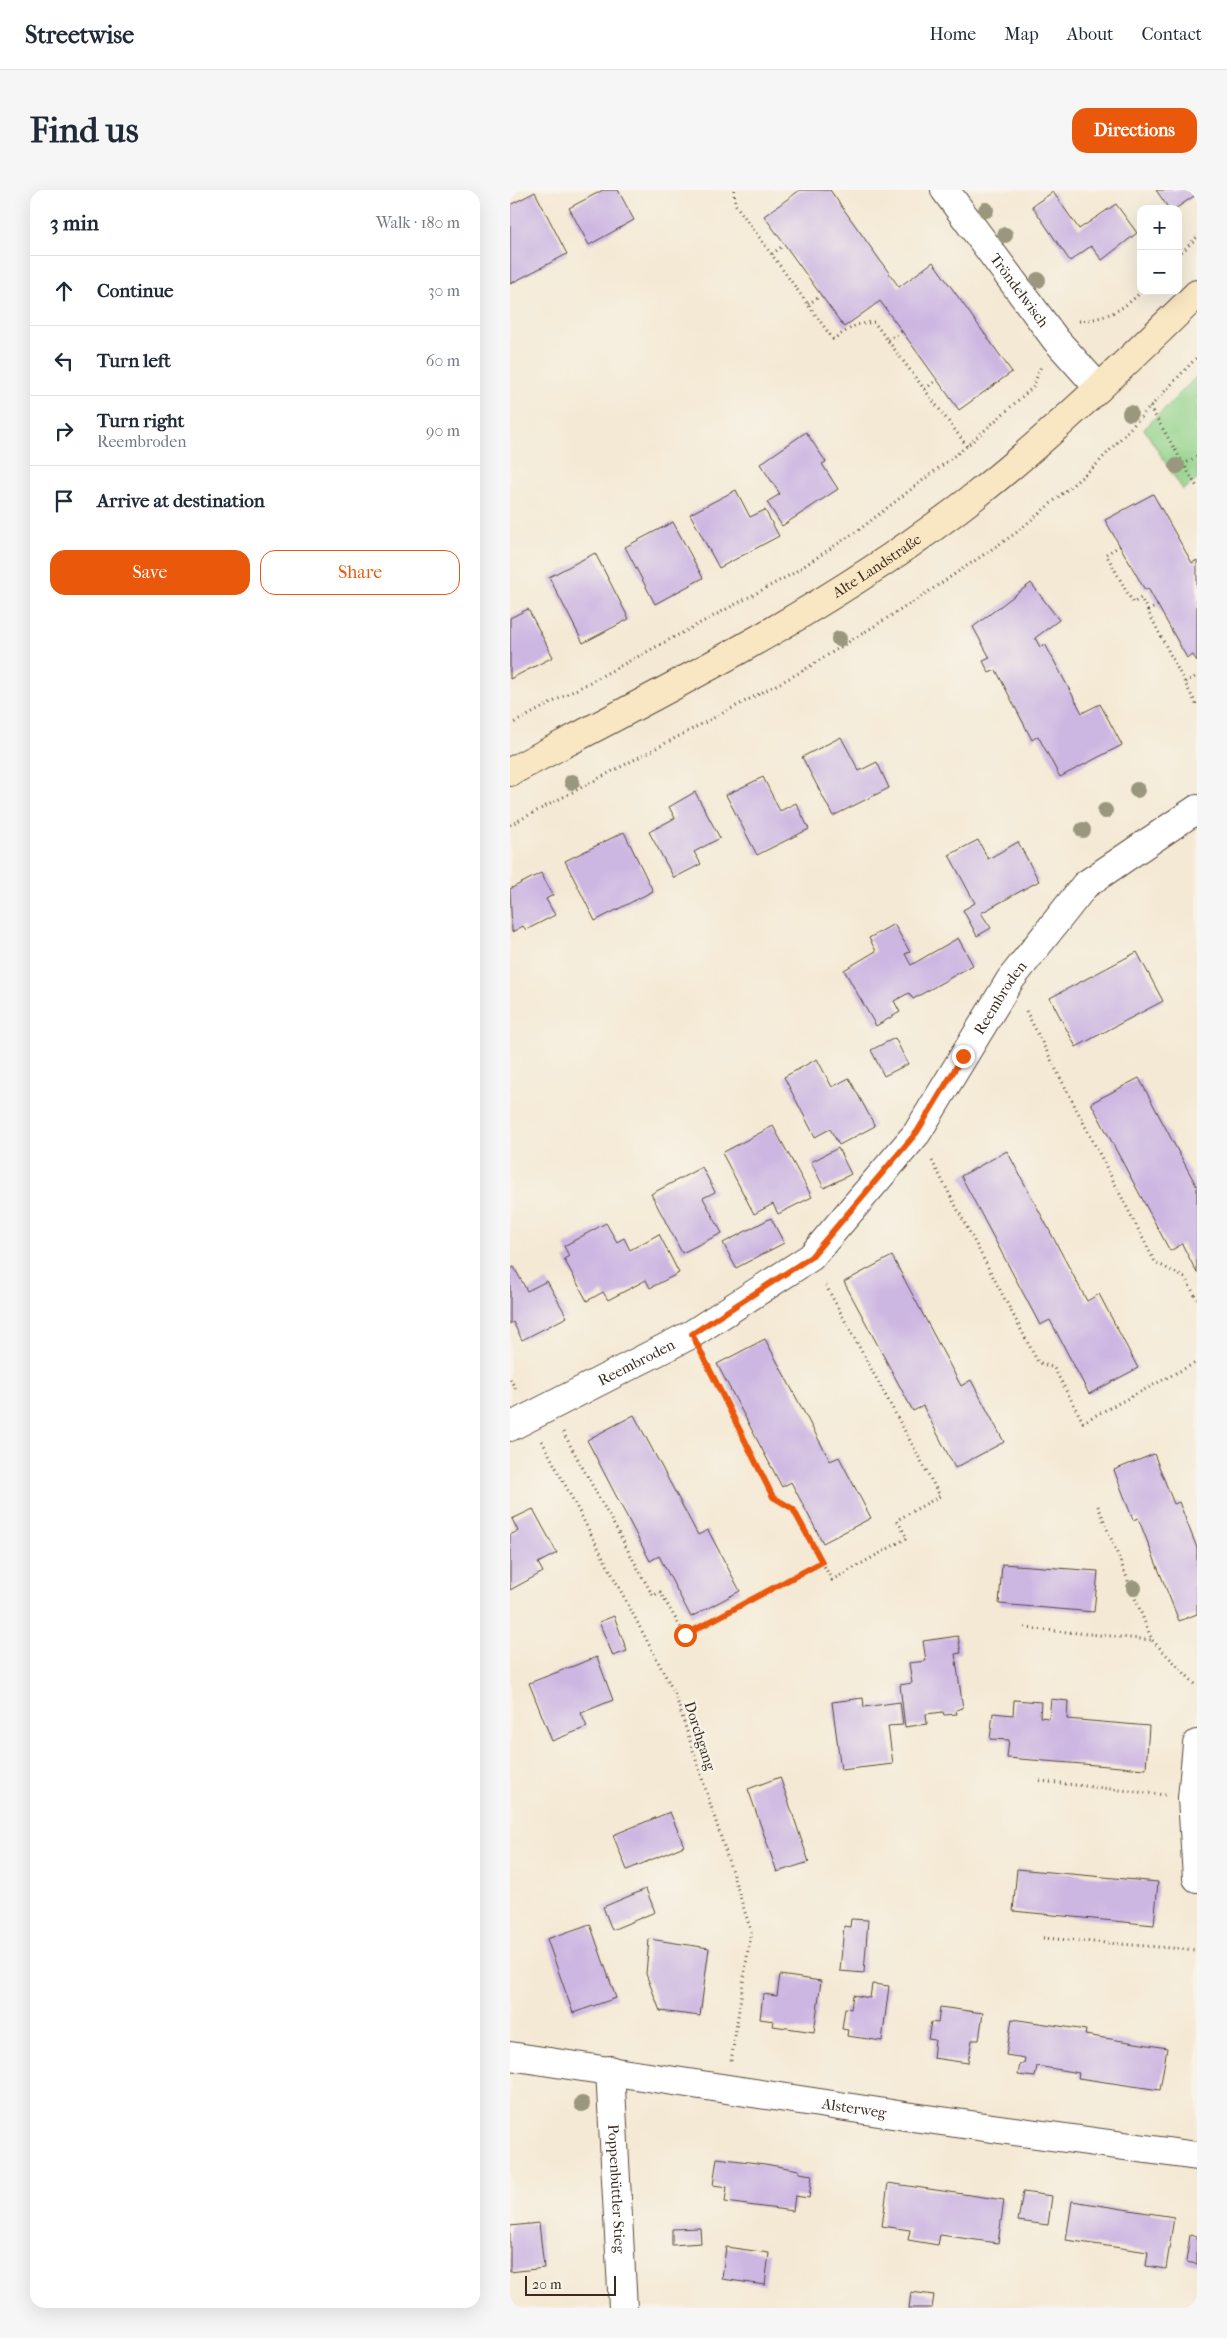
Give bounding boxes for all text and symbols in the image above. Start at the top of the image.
text: Streetwise [25,21,134,49]
text: Home [929,24,976,45]
text: Map [1004,24,1039,45]
text: About [1067,24,1113,45]
text: Contact [1141,24,1202,45]
button: Directions [1072,108,1197,153]
text: Find us [30,110,139,151]
map controls [1137,205,1182,295]
button: + [1137,205,1182,250]
text: 3 min [50,211,99,235]
text: Walk · 180 m [376,213,460,232]
street label: Tröndelwisch [986,250,1053,331]
button: − [1137,250,1182,295]
icon: ahead [50,277,78,305]
text: Continue [97,280,173,302]
text: 30 m [428,281,460,300]
icon: left [50,347,78,375]
text: Turn left [97,350,171,372]
text: 60 m [426,351,460,370]
text: Turn right [97,410,184,432]
icon: right [50,417,78,445]
text: 90 m [426,421,460,440]
text: Reembroden [97,432,186,451]
icon: arrive [50,487,78,515]
text: Arrive at destination [97,490,265,512]
street label: Alte Landstraße [828,530,925,602]
button: Save [50,550,250,595]
button: Share [260,550,460,595]
street label: Reembroden [970,957,1031,1038]
route end [952,1045,975,1068]
street label: Reembroden [595,1335,678,1389]
route start [674,1624,697,1647]
street label: Dorchgang [680,1699,720,1774]
street label: Alsterweg [820,2094,889,2122]
street label: Poppenbüttler Stieg [604,2124,629,2255]
scale bar [525,2273,616,2296]
text: 20 m [532,2276,562,2293]

